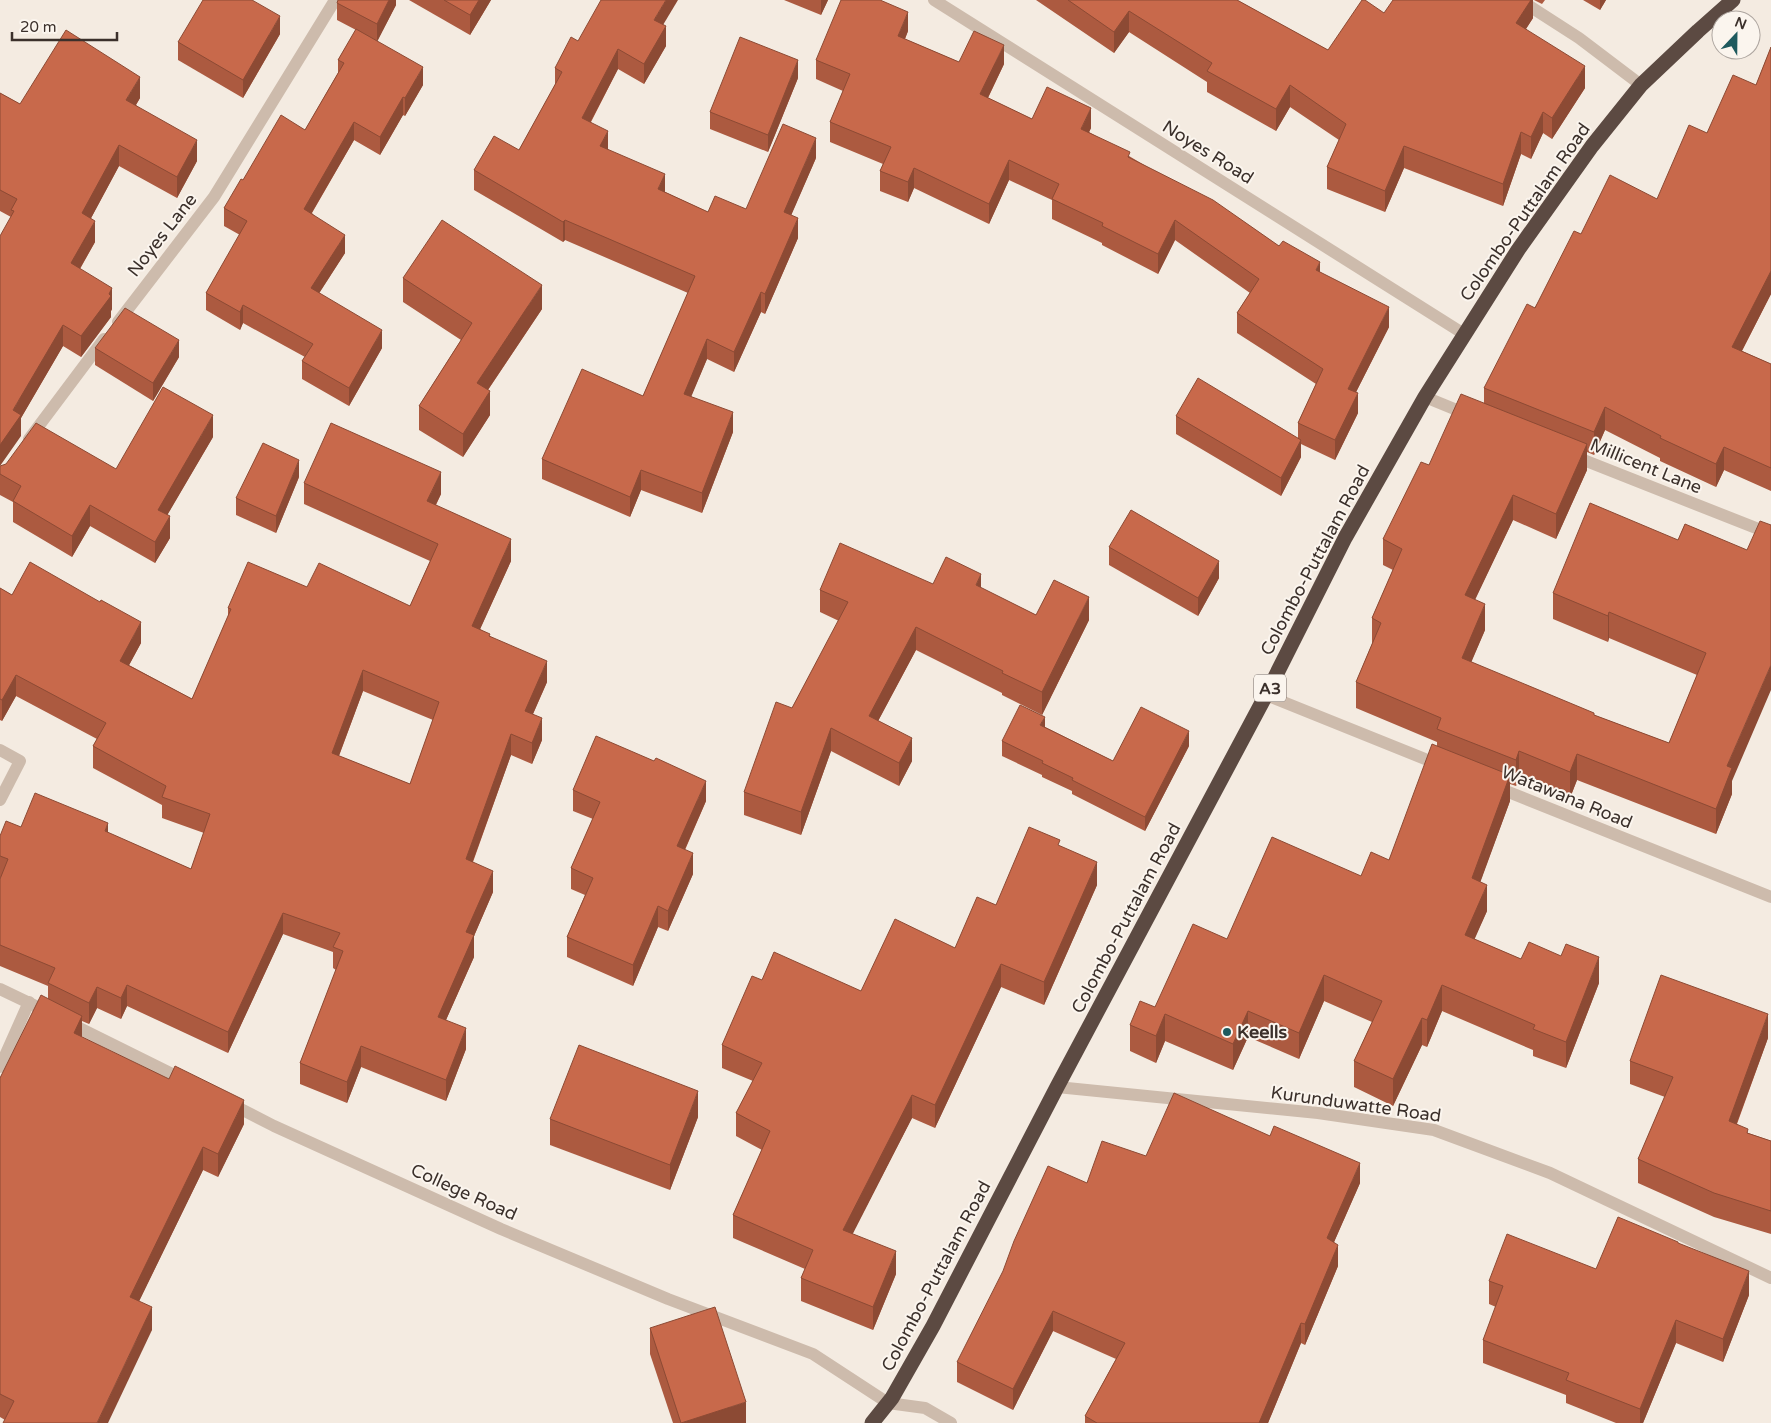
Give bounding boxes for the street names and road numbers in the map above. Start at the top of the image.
street label: Noyes Road [1158,115,1258,189]
street label: Colombo-Puttalam Road [1455,119,1595,305]
street label: Noyes Lane [123,189,201,281]
street label: Millicent Lane [1587,434,1705,498]
street label: Colombo-Puttalam Road [1255,461,1375,659]
road number: A3 [1254,674,1286,701]
street label: Watawana Road [1498,761,1636,833]
street label: Colombo-Puttalam Road [1066,819,1186,1017]
street label: Kurunduwatte Road [1269,1081,1443,1127]
street label: College Road [408,1159,520,1225]
street label: Colombo-Puttalam Road [876,1177,996,1375]

